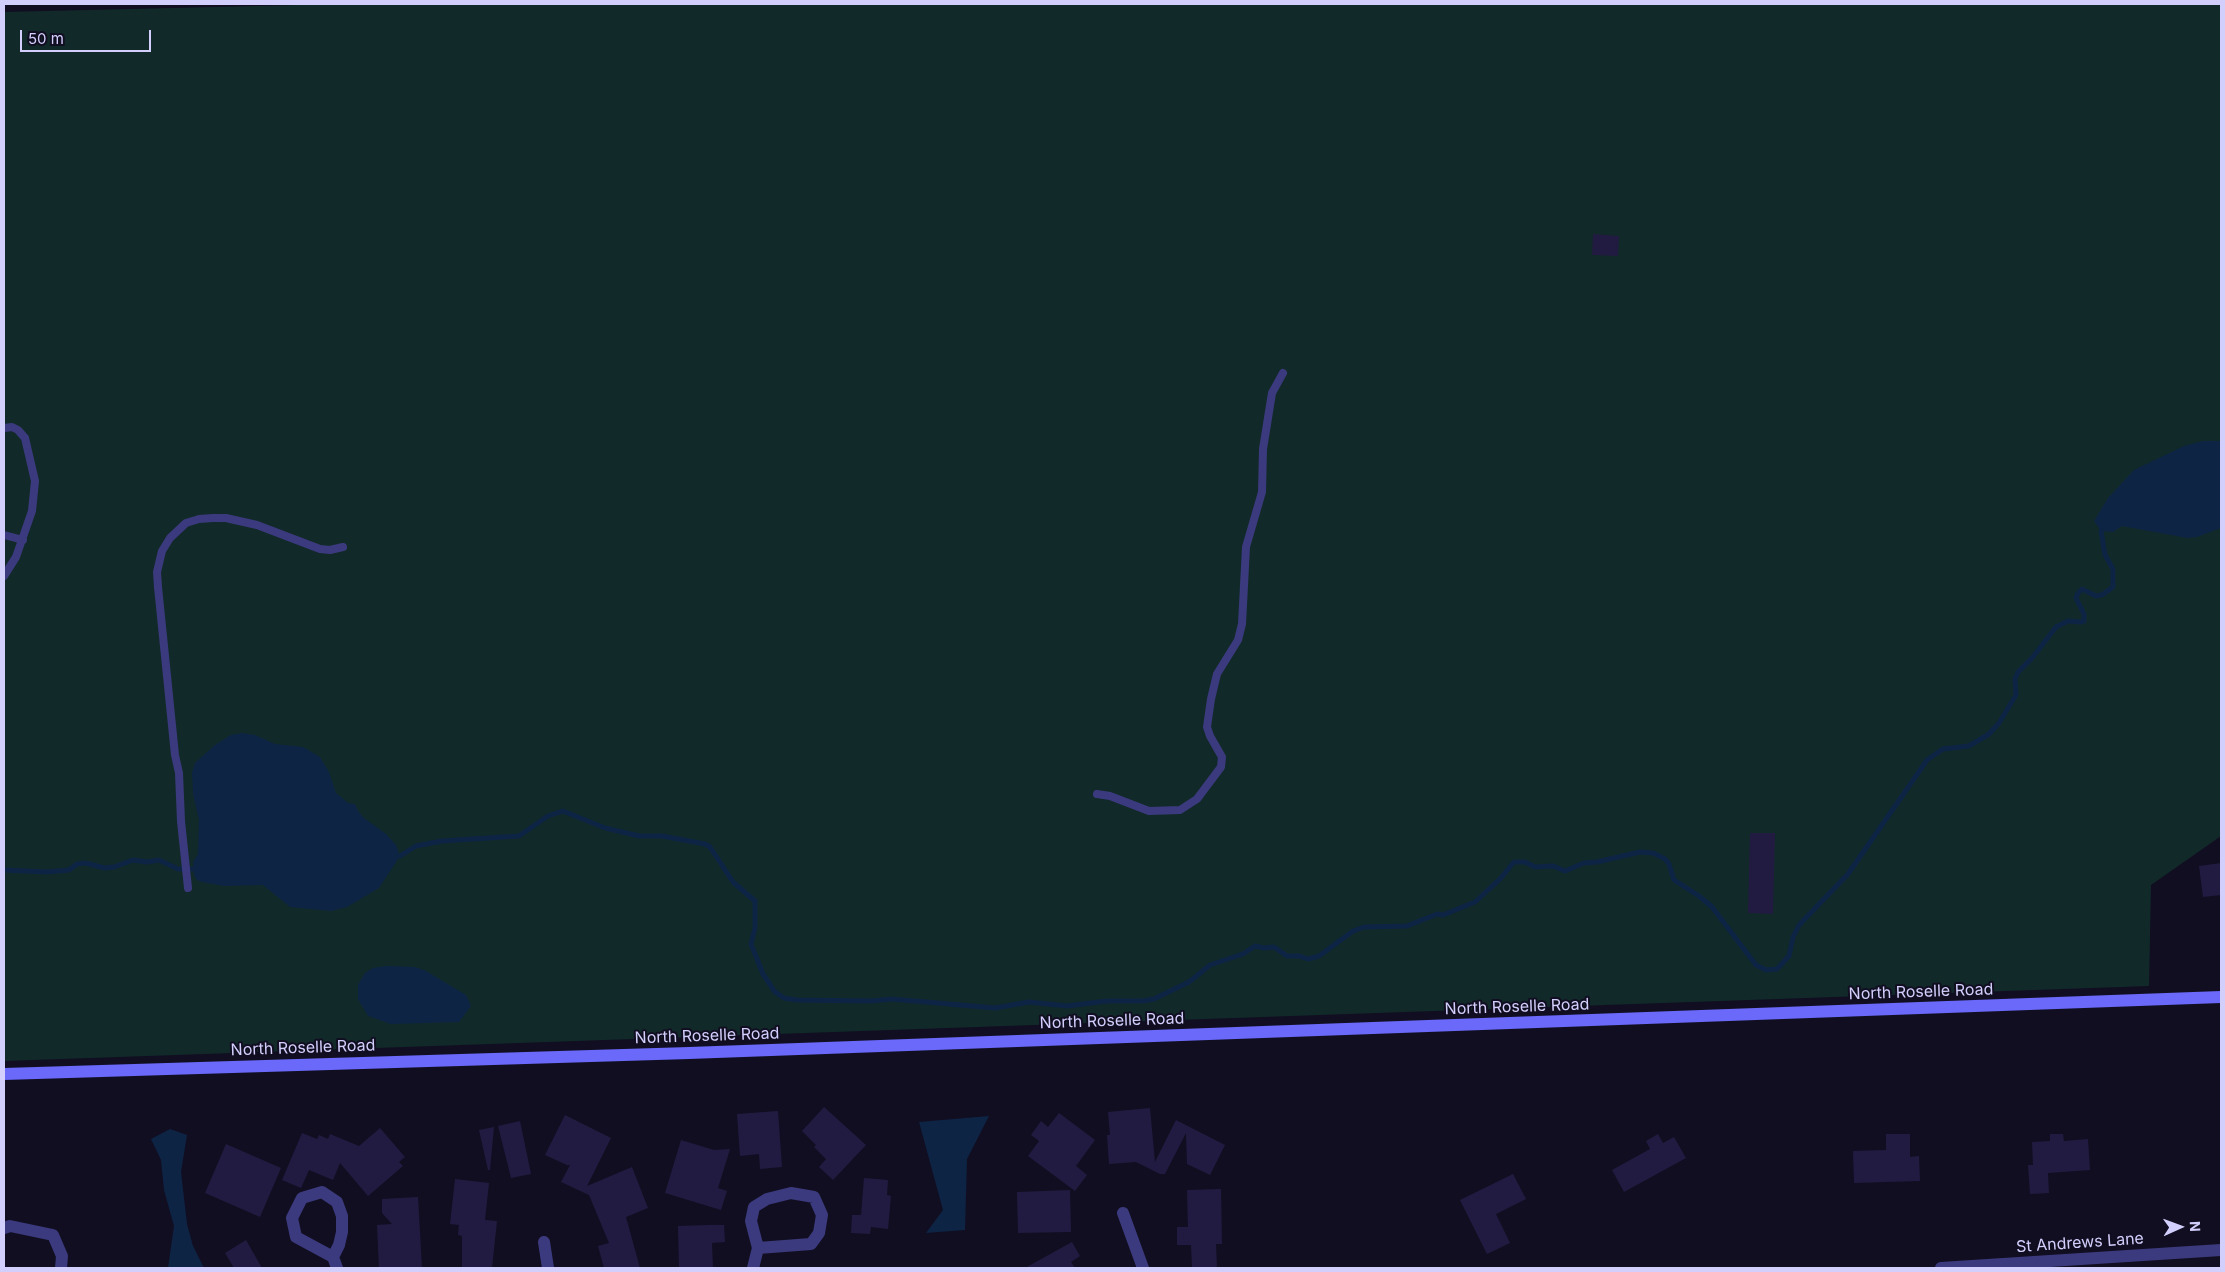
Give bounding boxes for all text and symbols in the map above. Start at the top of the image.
scale bar [22,20,154,52]
text: 50 m [28,29,64,48]
street label: North Roselle Road [1848,980,1994,1004]
street label: North Roselle Road [1444,995,1590,1019]
street label: North Roselle Road [1039,1009,1185,1033]
street label: North Roselle Road [634,1024,780,1048]
street label: North Roselle Road [230,1036,376,1060]
north arrow [2155,1202,2205,1252]
text: N [2187,1221,2204,1232]
street label: St Andrews Lane [2016,1229,2144,1257]

